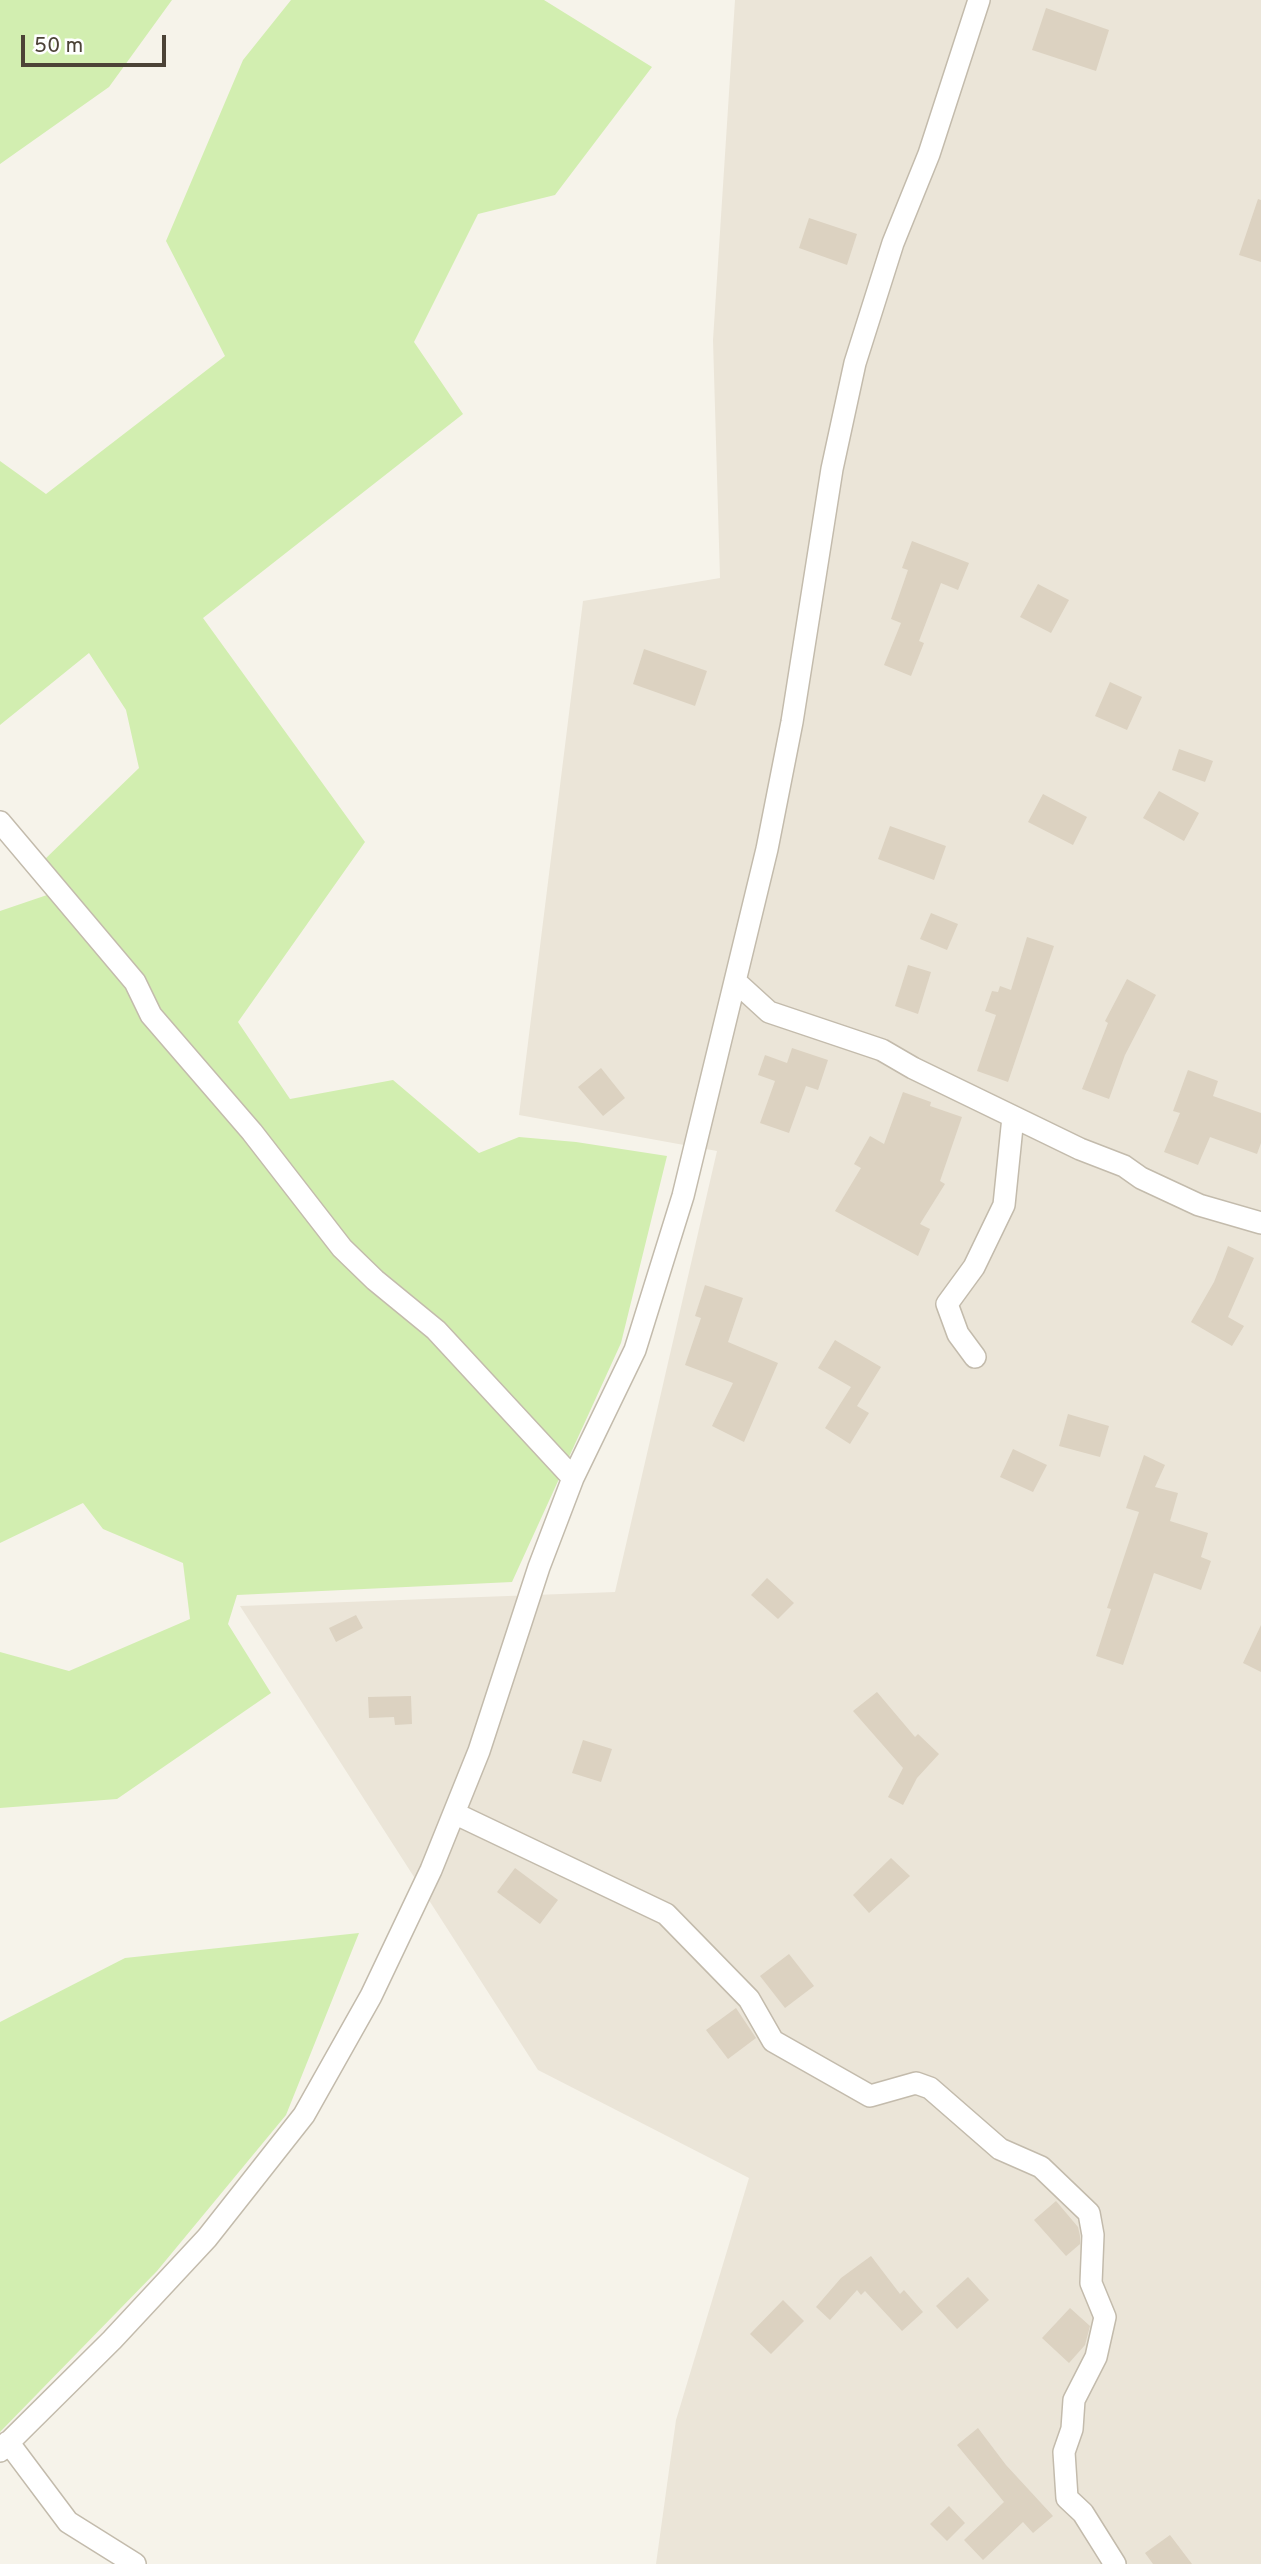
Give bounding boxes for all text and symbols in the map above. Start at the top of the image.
scale bar [24,21,170,65]
text: 50 m [34,33,83,60]

